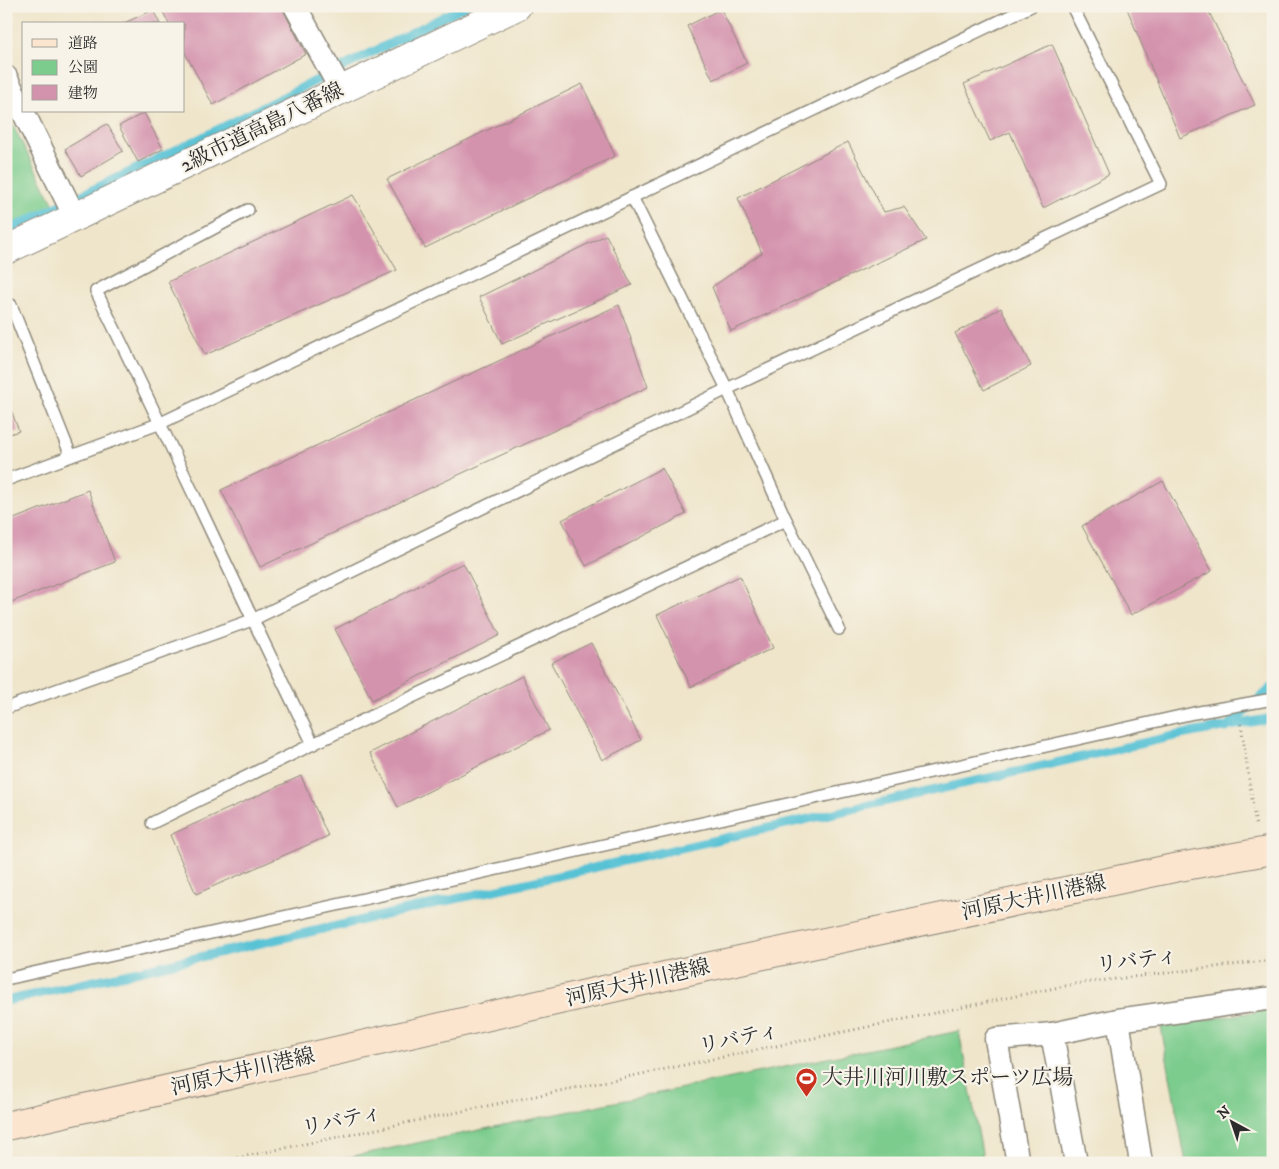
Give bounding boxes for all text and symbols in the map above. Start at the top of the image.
legend [22,22,185,112]
text: 道路 [68,34,98,53]
text: 公園 [68,58,98,77]
street label: 2級市道高島八番線 [176,77,348,179]
text: 建物 [68,84,98,103]
street label: 河原大井川港線 [959,870,1109,926]
street label: リバティ [1095,943,1179,979]
street label: 河原大井川港線 [563,954,713,1012]
street label: リバティ [696,1018,782,1060]
street label: 河原大井川港線 [168,1043,318,1101]
place label: 大井川河川敷スポーツ広場 [822,1065,1073,1091]
sports icon: 大井川河川敷スポーツ広場 [794,1066,818,1097]
north arrow [1206,1096,1256,1146]
street label: リバティ [299,1100,385,1142]
text: N [1214,1102,1235,1123]

